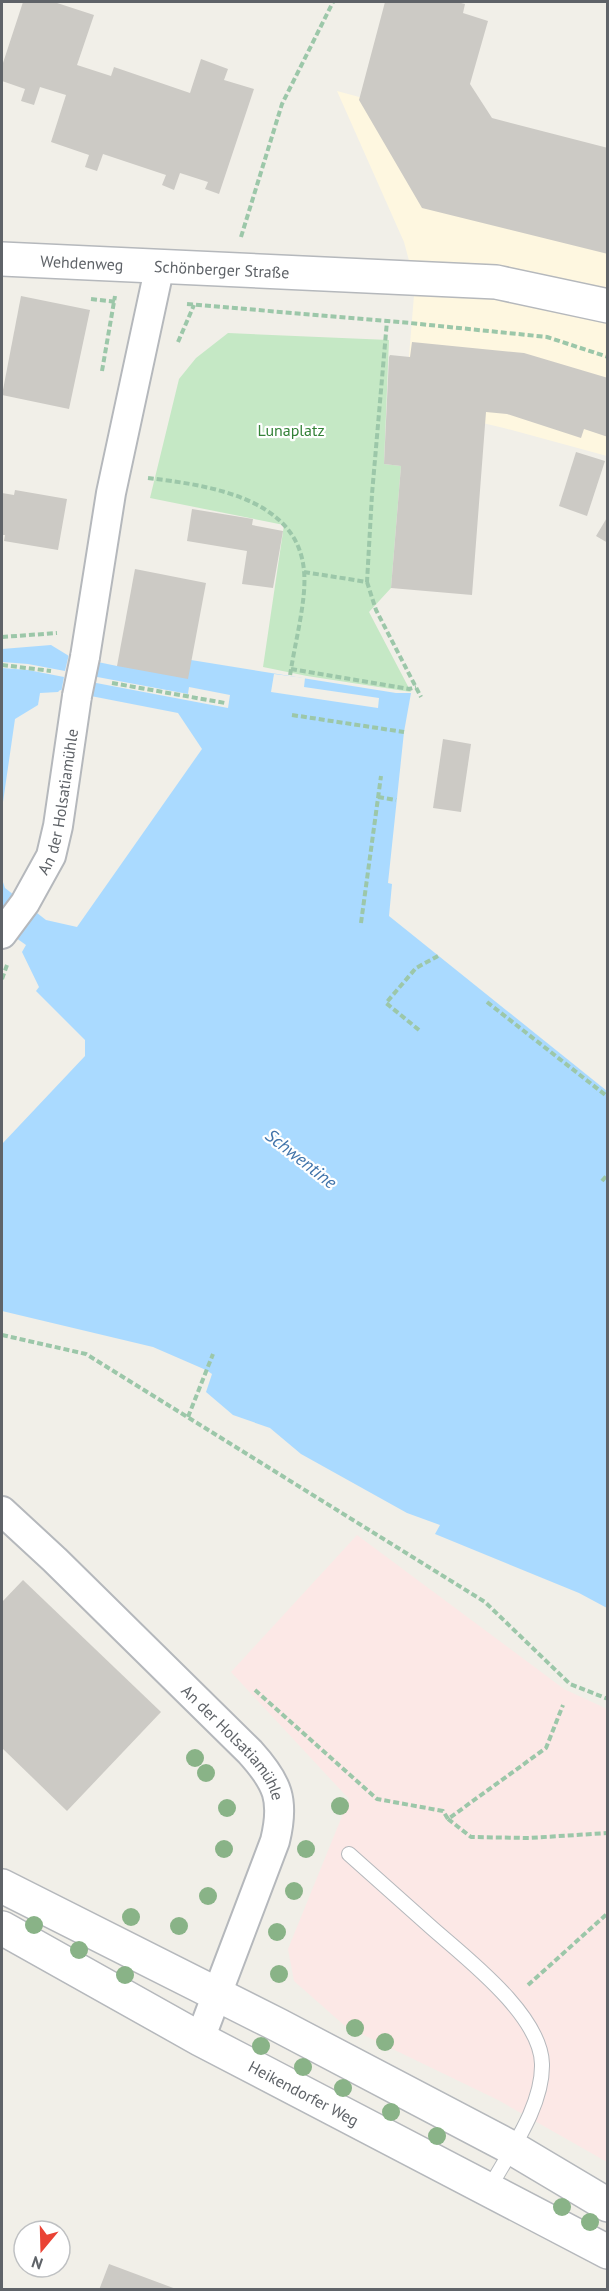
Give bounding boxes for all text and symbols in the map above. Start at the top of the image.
street label: Wehdenweg [40,251,124,275]
street label: Schönberger Straße [154,256,290,282]
park label: Lunaplatz [257,420,325,440]
street label: An der Holsatiamühle [33,727,82,878]
water label: Schwentine [261,1124,342,1194]
street label: An der Holsatiamühle [177,1680,288,1802]
street label: Heikendorfer Weg [245,2056,362,2130]
north arrow [12,2219,72,2279]
text: N [29,2252,45,2274]

